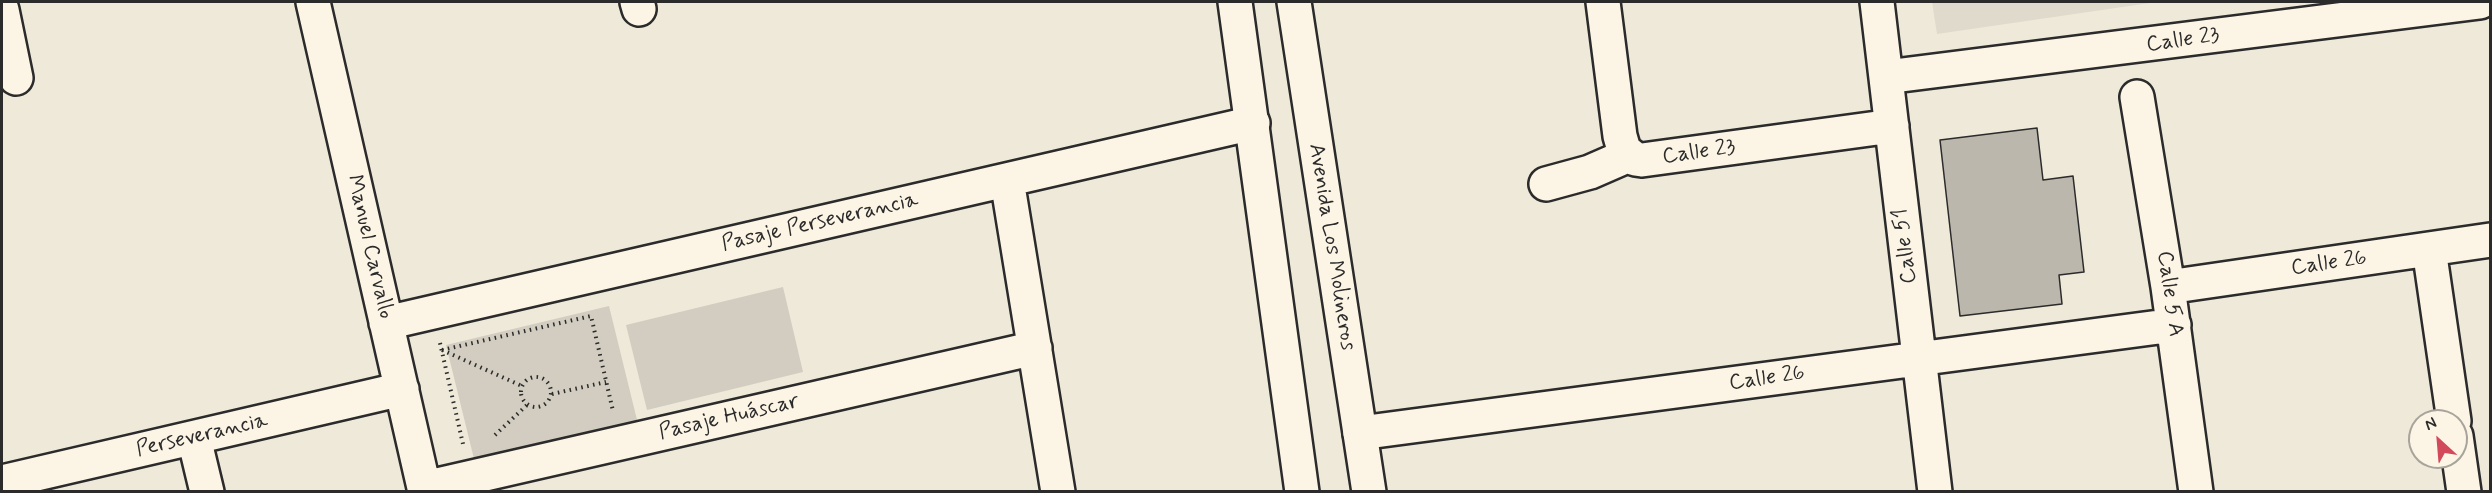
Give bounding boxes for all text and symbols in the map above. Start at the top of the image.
street label: Calle 23 [2145,23,2221,59]
street label: Calle 23 [1661,135,1737,171]
street label: Avenida Los Molineros [1302,142,1360,352]
street label: Manuel Carvallo [340,173,398,321]
street label: Pasaje Perseverancia [719,188,921,258]
street label: Calle 51 [1888,207,1924,285]
street label: Calle 26 [2289,246,2369,282]
street label: Calle 5 A [2150,249,2188,339]
street label: Calle 26 [1727,361,1807,397]
street label: Pasaje Huáscar [656,389,802,447]
street label: Perseverancia [134,408,270,464]
north arrow [2408,409,2468,469]
text: N [2421,412,2440,436]

